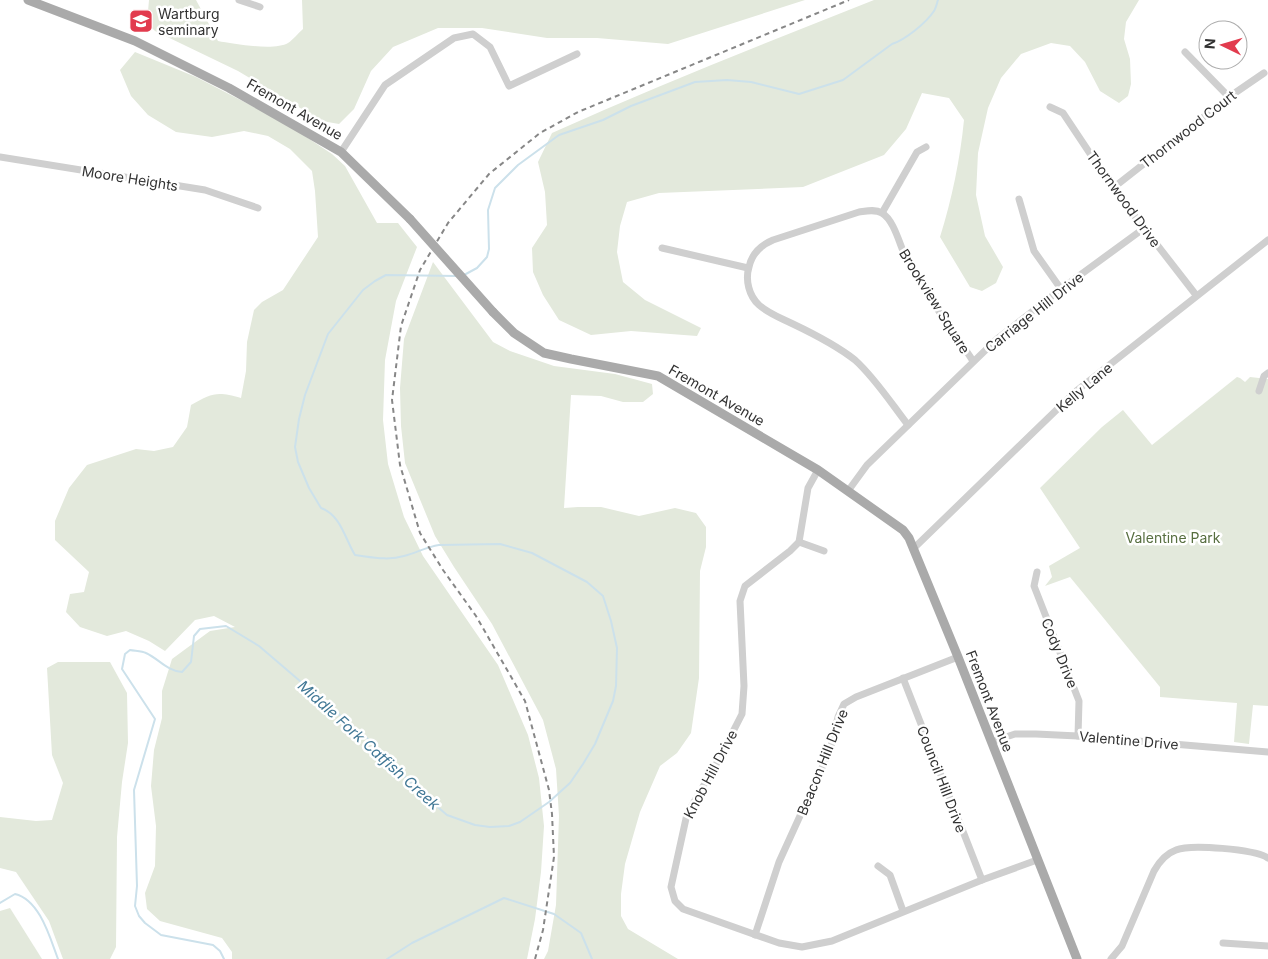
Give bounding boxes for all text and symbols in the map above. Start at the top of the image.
place label: Wartburg seminary [158,5,220,38]
school or university icon: Wartburg seminary [128,8,154,34]
north arrow [1198,20,1248,70]
text: N [1201,38,1218,50]
street label: Fremont Avenue [244,75,346,143]
street label: Thornwood Court [1137,86,1240,172]
street label: Thornwood Drive [1083,148,1165,250]
street label: Moore Heights [81,162,179,194]
street label: Brookview Square [896,246,974,356]
street label: Carriage Hill Drive [981,268,1087,356]
street label: Kelly Lane [1053,359,1115,415]
street label: Fremont Avenue [666,361,768,429]
park label: Valentine Park [1126,529,1221,546]
street label: Cody Drive [1038,616,1082,690]
street label: Fremont Avenue [963,648,1017,754]
water label: Middle Fork Catfish Creek [294,676,444,814]
street label: Beacon Hill Drive [793,706,851,818]
street label: Council Hill Drive [914,723,970,835]
street label: Knob Hill Drive [680,727,740,821]
street label: Valentine Drive [1079,727,1179,753]

